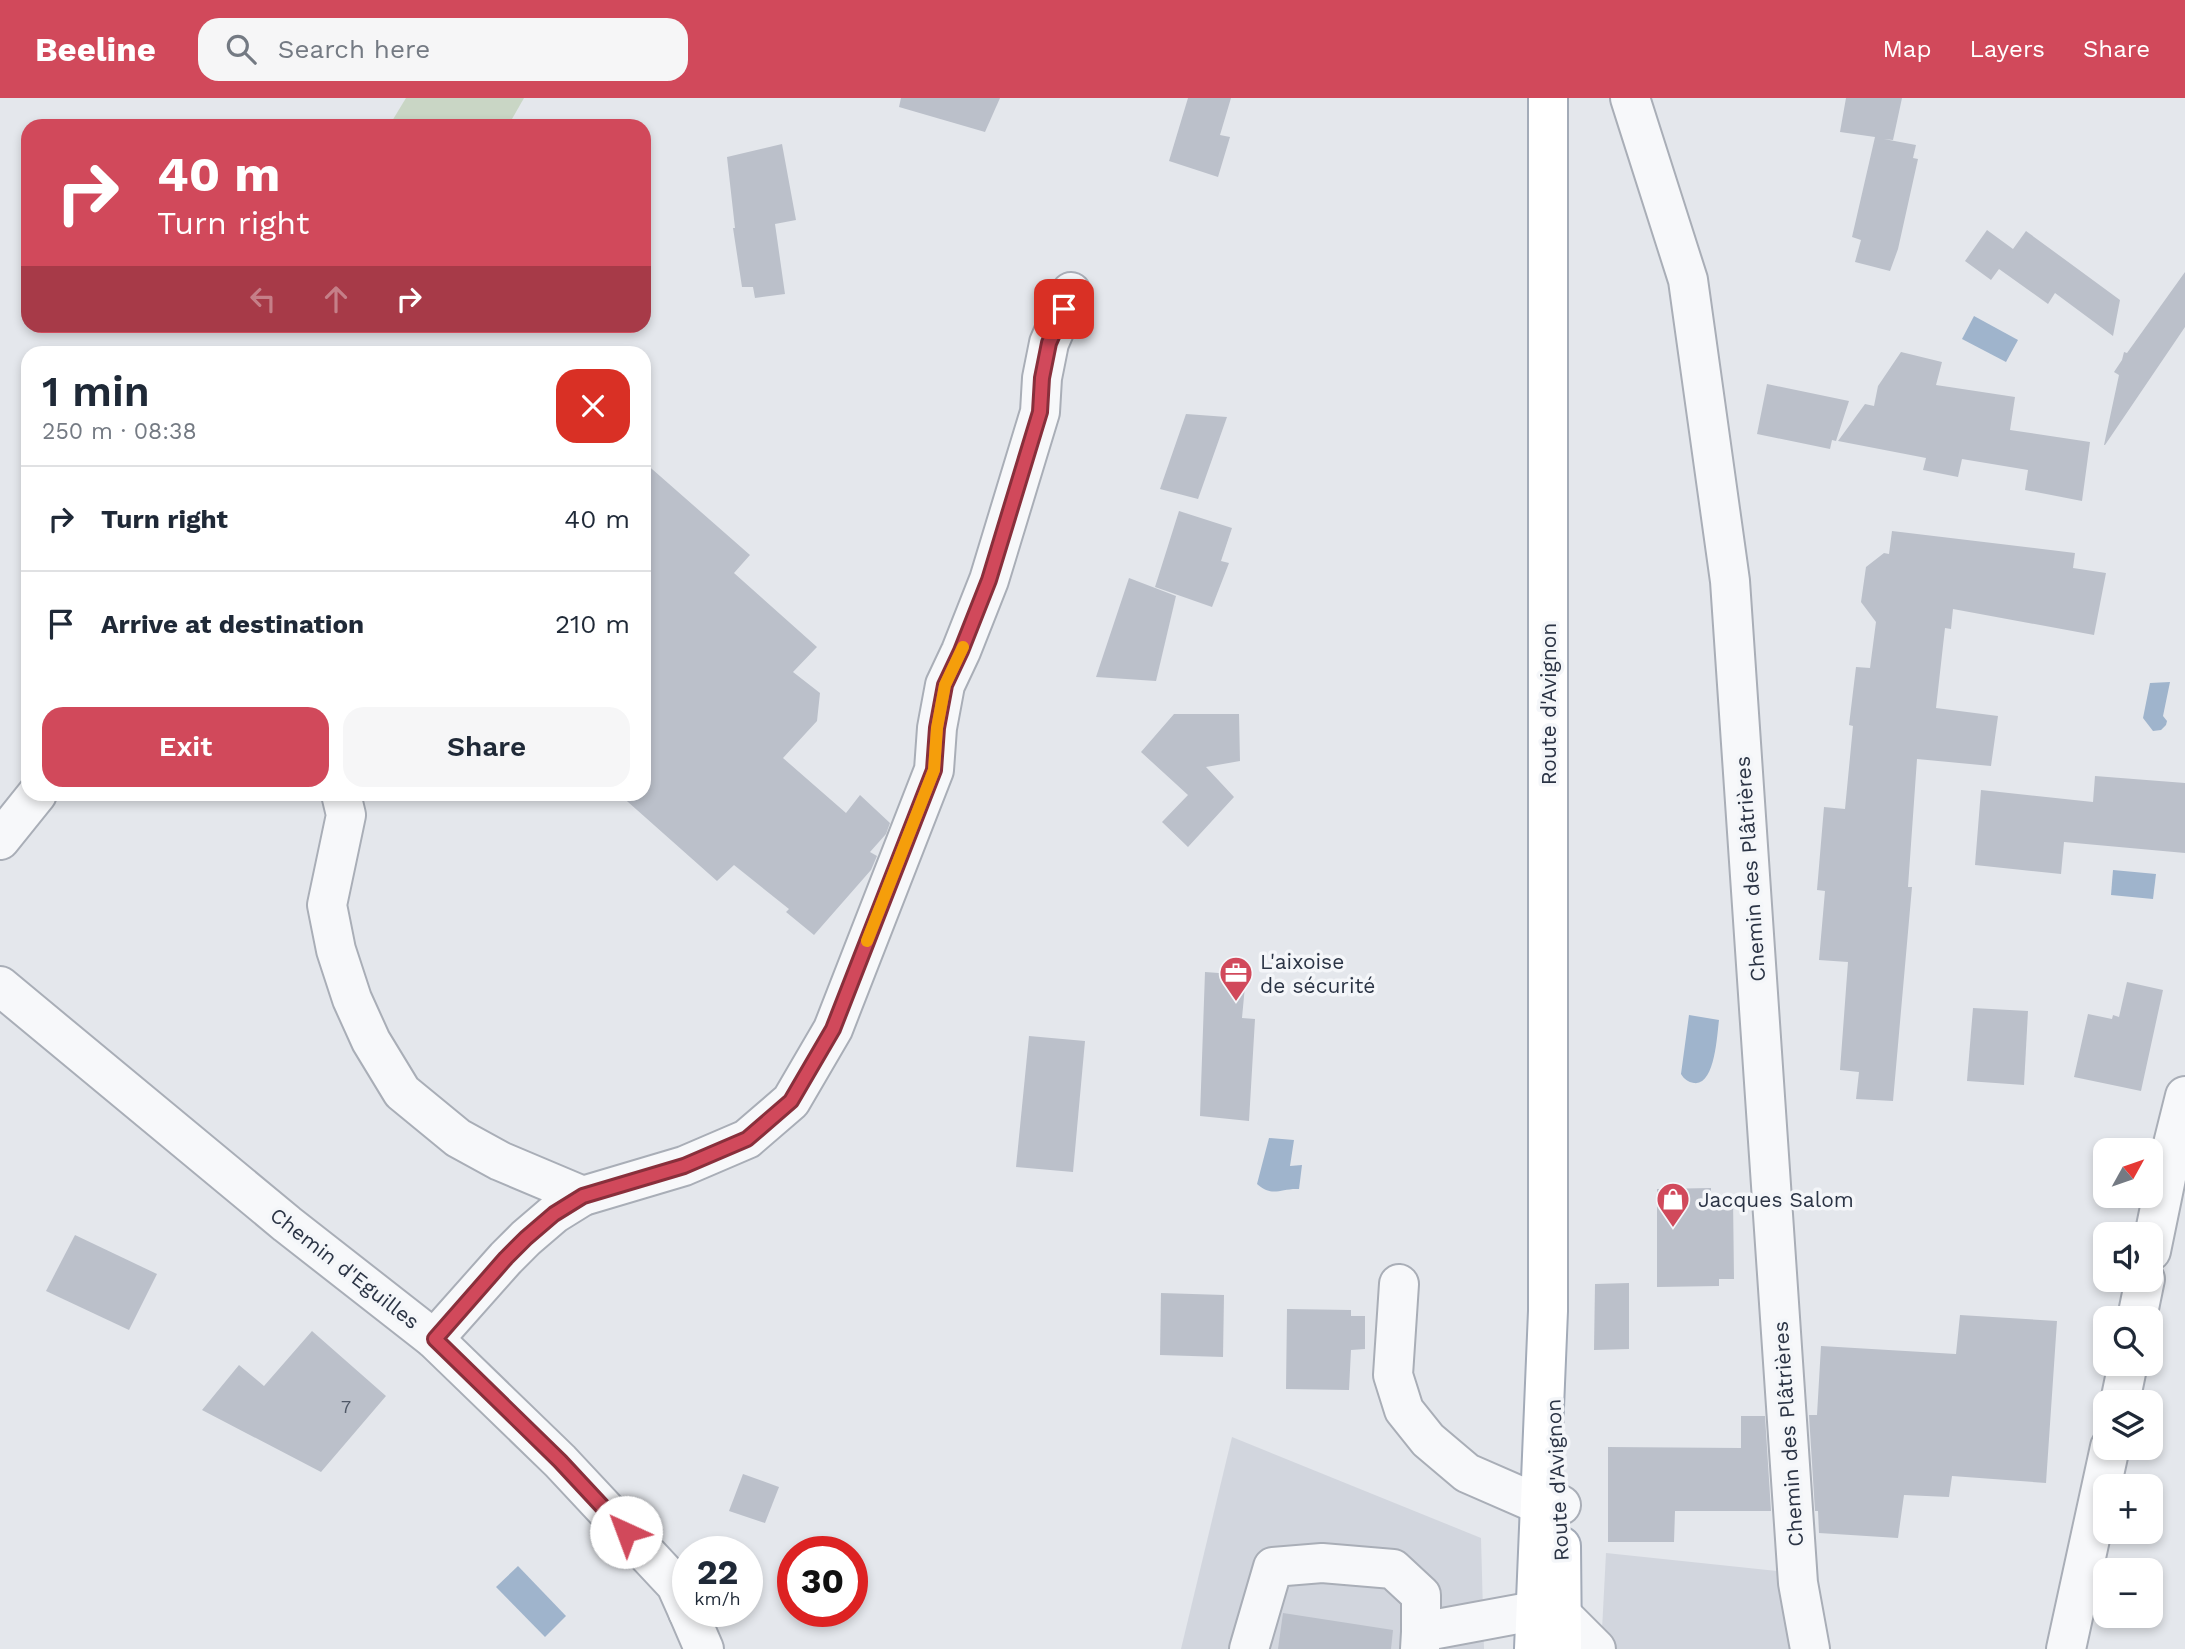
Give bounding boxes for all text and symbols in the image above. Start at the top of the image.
search box [198,18,688,81]
text: Beeline [35,30,156,69]
icon: search [222,30,260,68]
text: Search here [278,34,430,64]
text: Map [1883,35,1931,63]
text: Layers [1969,35,2045,63]
text: Share [2083,35,2150,63]
text: 40 m [157,145,280,203]
icon: right [42,147,133,238]
text: Turn right [157,204,309,242]
pin [1034,279,1094,339]
icon: left [244,280,282,318]
icon: ahead [317,280,355,318]
icon: right [390,280,428,318]
icon: arrive [1045,290,1083,328]
text: 1 min [42,367,150,416]
button: close [556,369,630,443]
text: 250 m · 08:38 [42,418,197,445]
icon: right [42,500,80,538]
text: Turn right [101,504,228,534]
text: 40 m [564,504,630,534]
icon: arrive [42,605,80,643]
text: Arrive at destination [101,609,364,639]
text: 210 m [555,609,630,639]
street label: Route d'Avignon [1536,623,1561,785]
button: Exit [42,707,329,787]
button: Share [343,707,630,787]
street label: Chemin des Plâtrières [1730,755,1770,983]
place label: L'aixoise de sécurité [1260,949,1375,998]
office icon: L'aixoise de sécurité [1217,954,1255,1003]
north arrow [2093,1138,2163,1208]
map controls [2093,1138,2163,1628]
shop icon: Jacques Salom [1654,1180,1692,1229]
place label: Jacques Salom [1698,1187,1854,1212]
street label: Chemin d'Eguilles [265,1202,425,1334]
button: sound [2093,1222,2163,1292]
button: search [2093,1306,2163,1376]
street label: Chemin des Plâtrières [1768,1320,1808,1548]
button: layers [2093,1390,2163,1460]
house number: 7 [341,1396,351,1417]
street label: Route d'Avignon [1540,1398,1574,1562]
button: + [2093,1474,2163,1544]
position arrow [589,1495,663,1569]
speed limit sign: 30 [777,1536,868,1627]
text: 22 [697,1551,738,1593]
button: − [2093,1558,2163,1628]
text: km/h [694,1588,741,1609]

